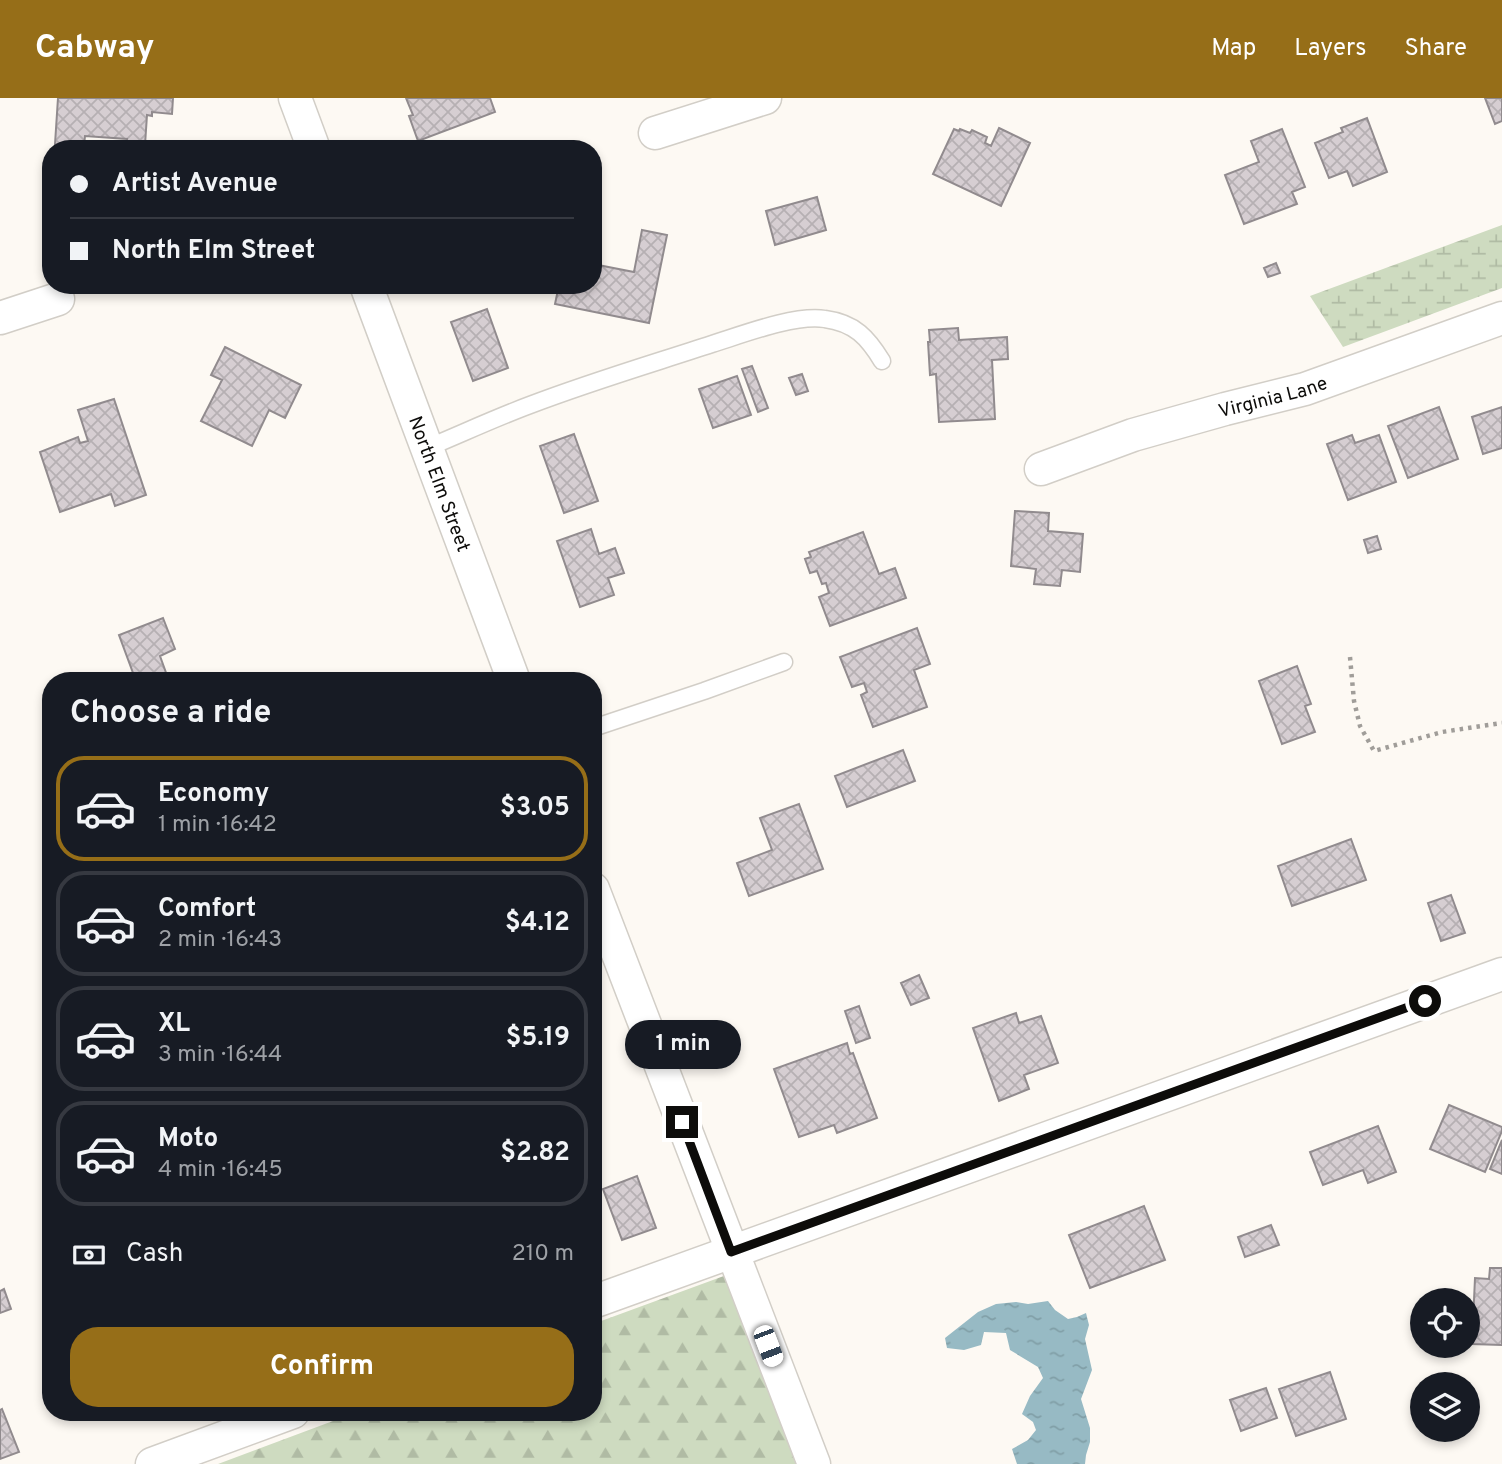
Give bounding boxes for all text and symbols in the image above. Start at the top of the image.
text: Cabway [35,28,154,70]
text: Map [1211,34,1256,64]
text: Layers [1294,34,1366,64]
text: Share [1404,34,1467,64]
text: Artist Avenue [112,168,278,201]
text: North Elm Street [112,235,315,268]
street label: Virginia Lane [1216,372,1331,424]
street label: North Elm Street [402,413,475,555]
text: Choose a ride [70,694,271,734]
icon: car [74,777,137,840]
text: Economy [158,778,269,811]
text: $3.05 [500,792,570,825]
text: 1 min · 16:42 [158,811,277,840]
icon: car [74,892,137,955]
text: Comfort [158,893,256,926]
text: $4.12 [505,907,570,940]
text: 2 min · 16:43 [158,926,282,955]
route start [1409,985,1441,1017]
icon: car [74,1007,137,1070]
text: XL [158,1008,190,1041]
callout: 1 min [624,1020,740,1070]
text: $5.19 [506,1022,570,1055]
text: 1 min [655,1030,711,1059]
text: 3 min · 16:44 [158,1041,282,1070]
route end [666,1106,698,1138]
icon: car [74,1122,137,1185]
text: Moto [158,1123,218,1156]
text: $2.82 [500,1137,570,1170]
text: 4 min · 16:45 [158,1156,283,1185]
icon: cash [70,1236,108,1274]
text: Cash [126,1238,183,1271]
text: 210 m [512,1240,574,1269]
map controls [1410,1288,1480,1442]
button: locate [1410,1288,1480,1358]
car [751,1323,786,1369]
button: Confirm [70,1327,574,1407]
button: layers [1410,1372,1480,1442]

